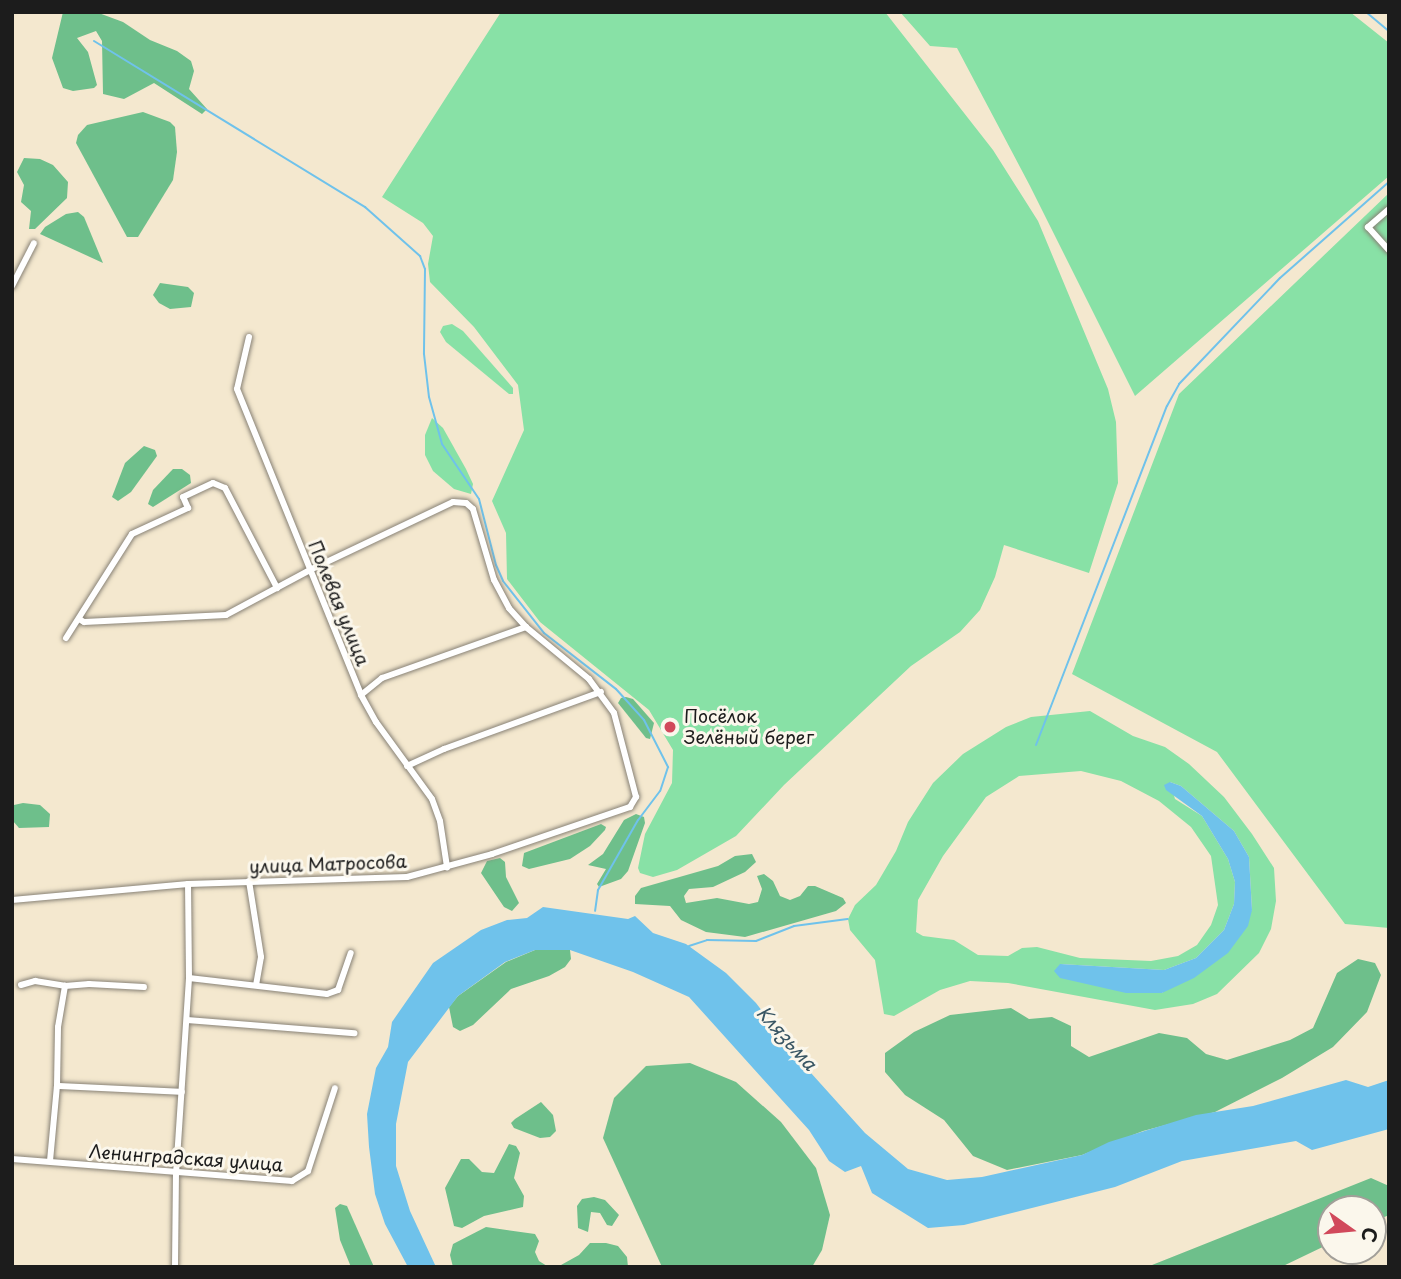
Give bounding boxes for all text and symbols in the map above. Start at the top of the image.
street label: Полевая улица [304,537,374,669]
place label: Посёлок Зелёный берег [684,706,813,748]
marker: Посёлок Зелёный берег [662,719,678,735]
street label: улица Матросова [248,850,408,878]
water label: Клязьма [752,1001,822,1075]
street label: Ленинградская улица [88,1140,284,1176]
north arrow [1317,1195,1387,1265]
text: С [1355,1224,1386,1245]

